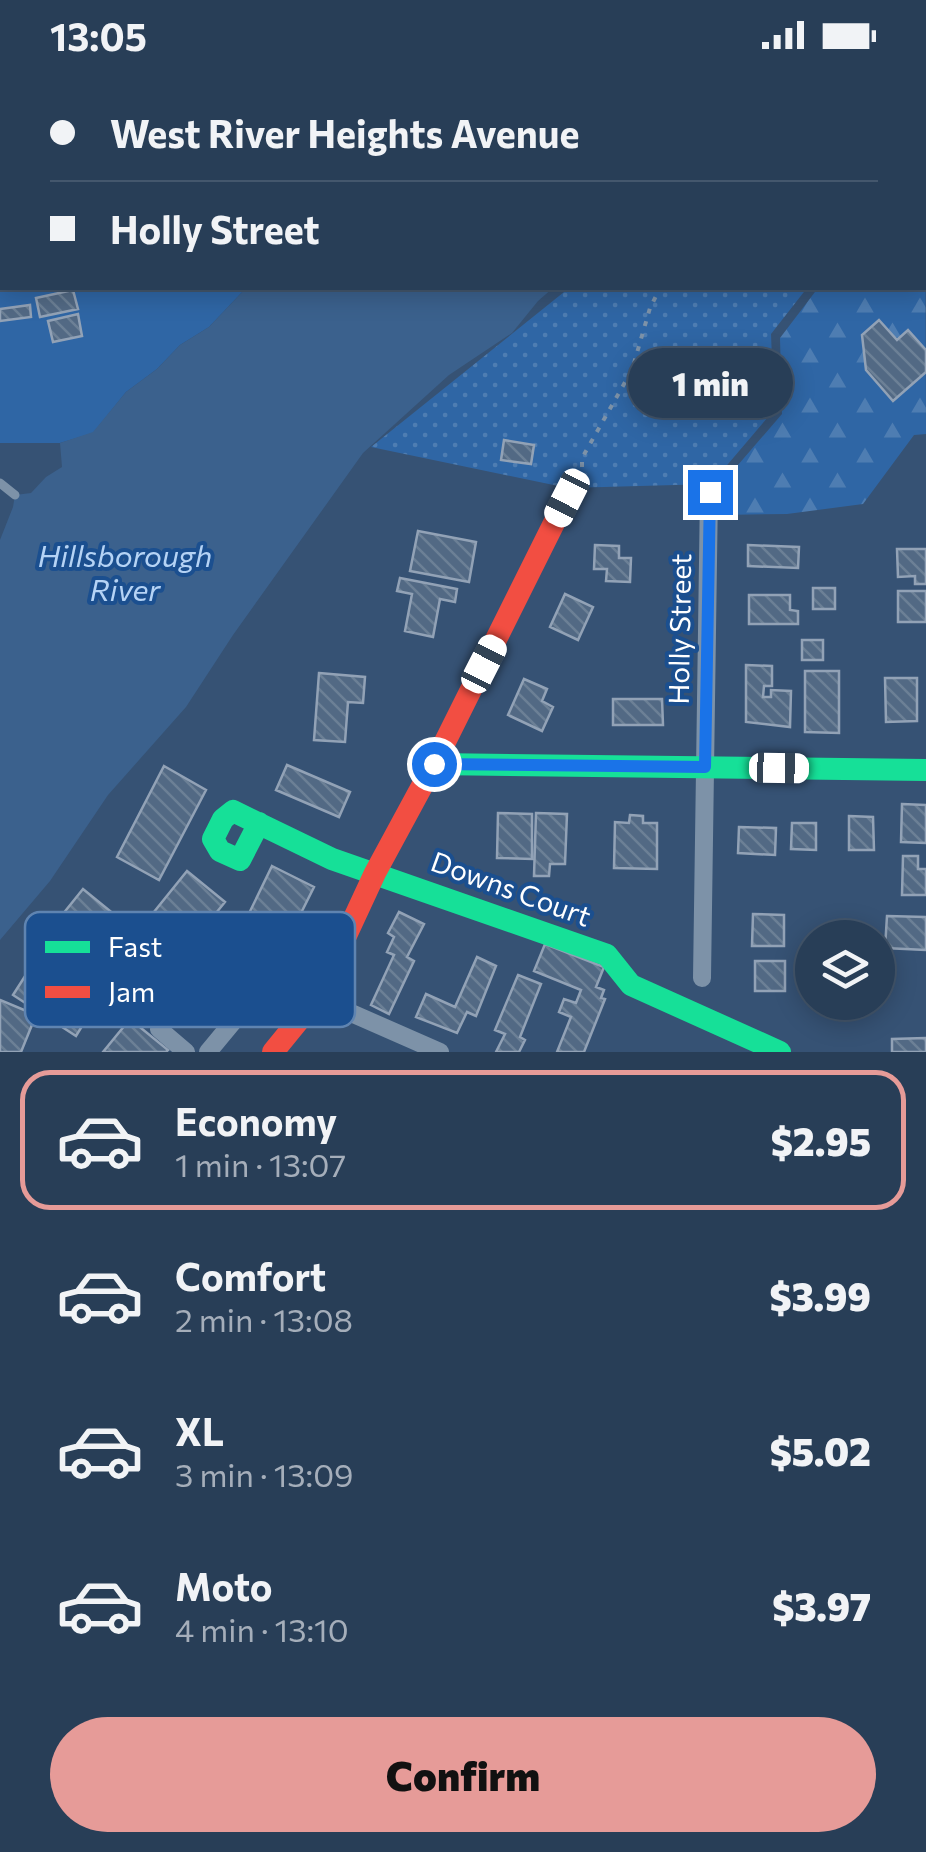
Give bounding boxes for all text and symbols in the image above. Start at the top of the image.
text: 13:05 [50,12,147,59]
text: West River Heights Avenue [110,109,579,156]
text: Holly Street [110,205,320,252]
callout: 1 min [628,347,792,417]
text: 1 min [672,363,749,403]
car [540,464,594,532]
route end [688,470,733,515]
water label: Hillsborough River [38,536,212,607]
street label: Holly Street [661,553,697,705]
car [457,630,511,698]
route start [412,742,457,787]
car [749,752,809,784]
street label: Downs Court [427,843,596,933]
legend [25,912,355,1027]
map controls [795,920,895,1020]
button: layers [795,920,895,1020]
text: Fast [108,929,162,963]
text: Jam [108,974,155,1008]
icon: car [55,1095,145,1185]
text: Economy [175,1097,337,1144]
text: $2.95 [771,1117,871,1164]
text: 1 min · 13:07 [175,1144,346,1184]
icon: car [55,1250,145,1340]
text: Comfort [175,1252,326,1299]
text: $3.99 [769,1272,871,1319]
text: 2 min · 13:08 [175,1299,353,1339]
icon: car [55,1405,145,1495]
text: XL [175,1407,224,1454]
text: $5.02 [770,1427,871,1474]
text: 3 min · 13:09 [175,1454,353,1494]
icon: car [55,1560,145,1650]
text: Moto [175,1562,273,1609]
text: $3.97 [772,1582,871,1629]
text: 4 min · 13:10 [175,1609,349,1649]
button: Confirm [50,1717,876,1832]

